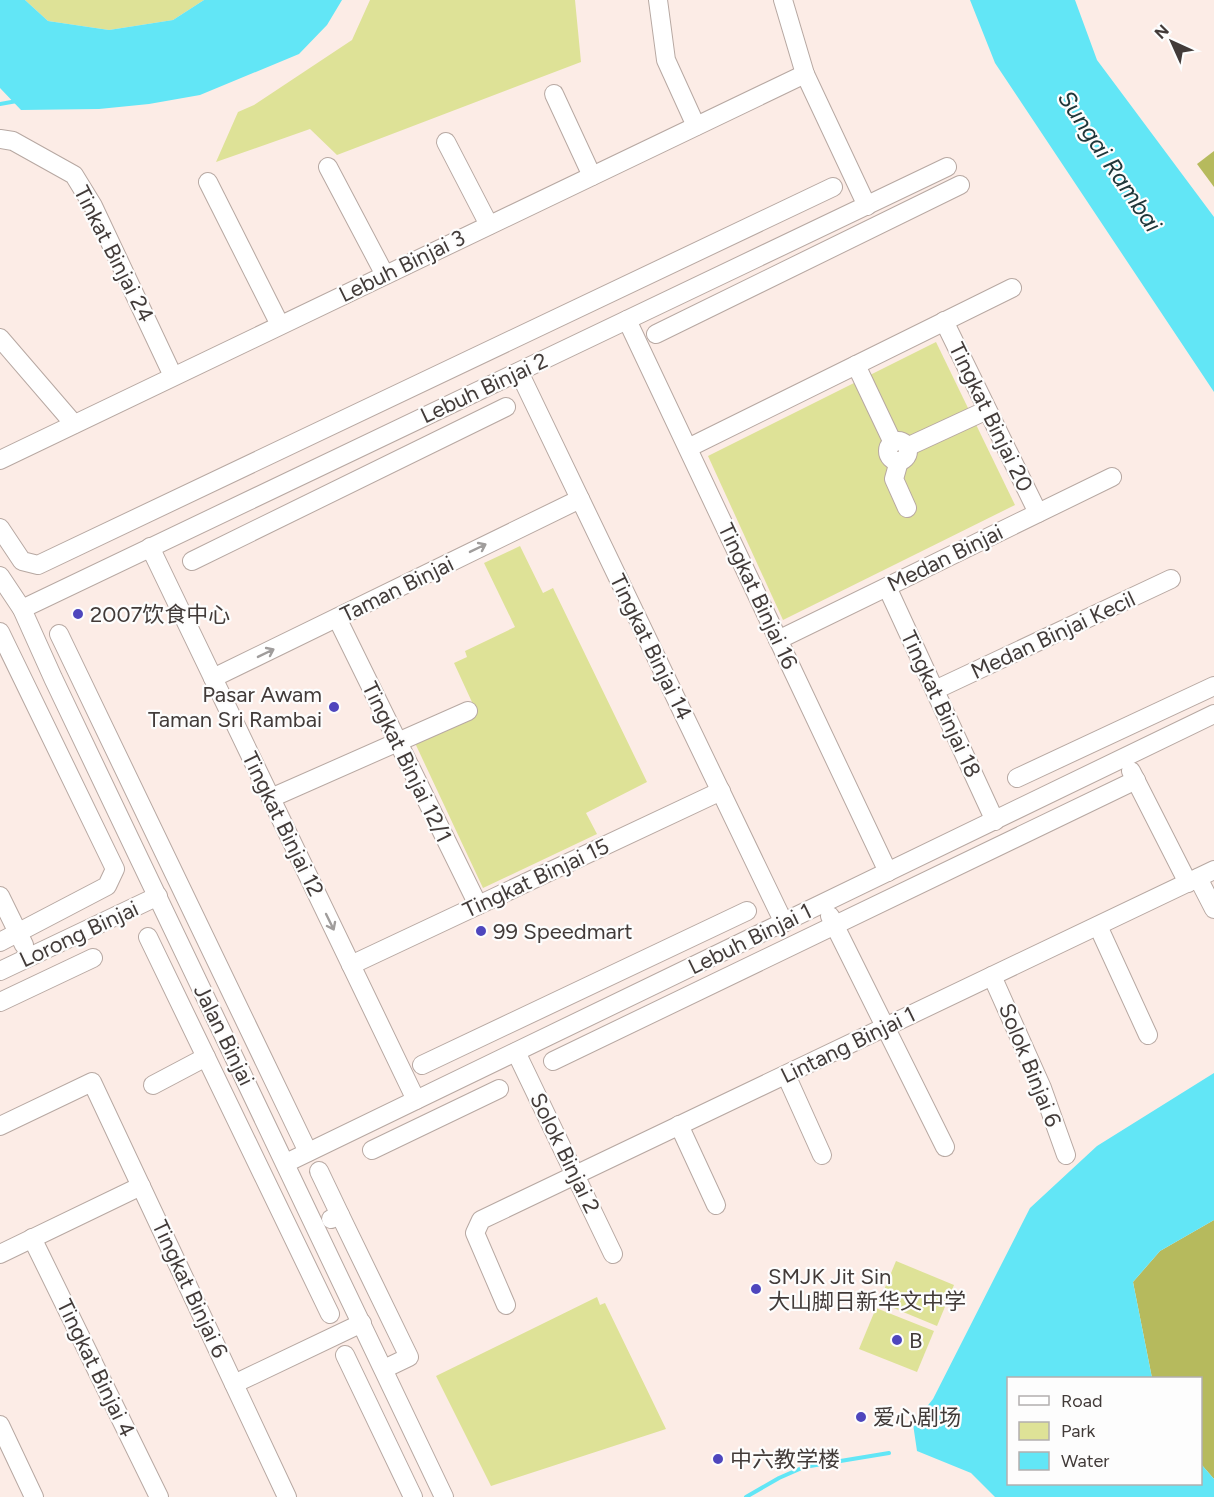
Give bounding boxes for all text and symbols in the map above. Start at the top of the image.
north arrow [1142,12,1202,72]
text: N [1151,21,1173,43]
water label: Sungai Rambai [1052,85,1168,238]
street label: Tinkat Binjai 24 [68,181,160,327]
street label: Lebuh Binjai 3 [335,224,469,308]
street label: Tingkat Binjai 20 [943,338,1039,496]
street label: Lebuh Binjai 2 [416,347,552,429]
street label: Medan Binjai [883,518,1007,598]
street label: Tingkat Binjai 16 [712,519,804,673]
one-way arrow [469,542,487,554]
street label: Taman Binjai [336,550,458,628]
street label: Tingkat Binjai 14 [604,570,698,724]
street label: Medan Binjai Kecil [967,585,1139,685]
place label: 2007饮食中心 [90,601,230,628]
marker: 2007饮食中心 [71,607,85,621]
street label: Tingkat Binjai 18 [895,626,987,782]
one-way arrow [256,646,274,658]
street label: Tingkat Binjai 12/1 [356,677,458,847]
place label: Pasar Awam Taman Sri Rambai [148,681,322,733]
marker: Pasar Awam Taman Sri Rambai [327,700,341,714]
street label: Tingkat Binjai 12 [236,747,330,901]
street label: Tingkat Binjai 15 [459,832,613,924]
street label: Lorong Binjai [15,895,143,973]
street label: Lebuh Binjai 1 [684,898,816,980]
one-way arrow [325,912,336,930]
place label: 99 Speedmart [493,918,632,945]
marker: 99 Speedmart [474,924,488,938]
street label: Jalan Binjai [188,980,260,1090]
street label: Solok Binjai 6 [993,999,1067,1131]
street label: Lintang Binjai 1 [776,1001,920,1089]
street label: Solok Binjai 2 [524,1088,606,1218]
street label: Tingkat Binjai 6 [146,1216,234,1362]
place label: SMJK Jit Sin 大山脚日新华文中学 [768,1263,966,1315]
marker: SMJK Jit Sin 大山脚日新华文中学 [749,1282,763,1296]
street label: Tingkat Binjai 4 [51,1295,141,1441]
place label: B [909,1327,922,1354]
marker: B [890,1333,904,1347]
legend [1007,1377,1202,1485]
text: Road [1061,1390,1102,1412]
place label: 爱心剧场 [873,1404,961,1431]
marker: 爱心剧场 [854,1410,868,1424]
text: Park [1061,1420,1096,1442]
place label: 中六教学楼 [730,1446,840,1473]
text: Water [1061,1450,1109,1472]
marker: 中六教学楼 [711,1452,725,1466]

